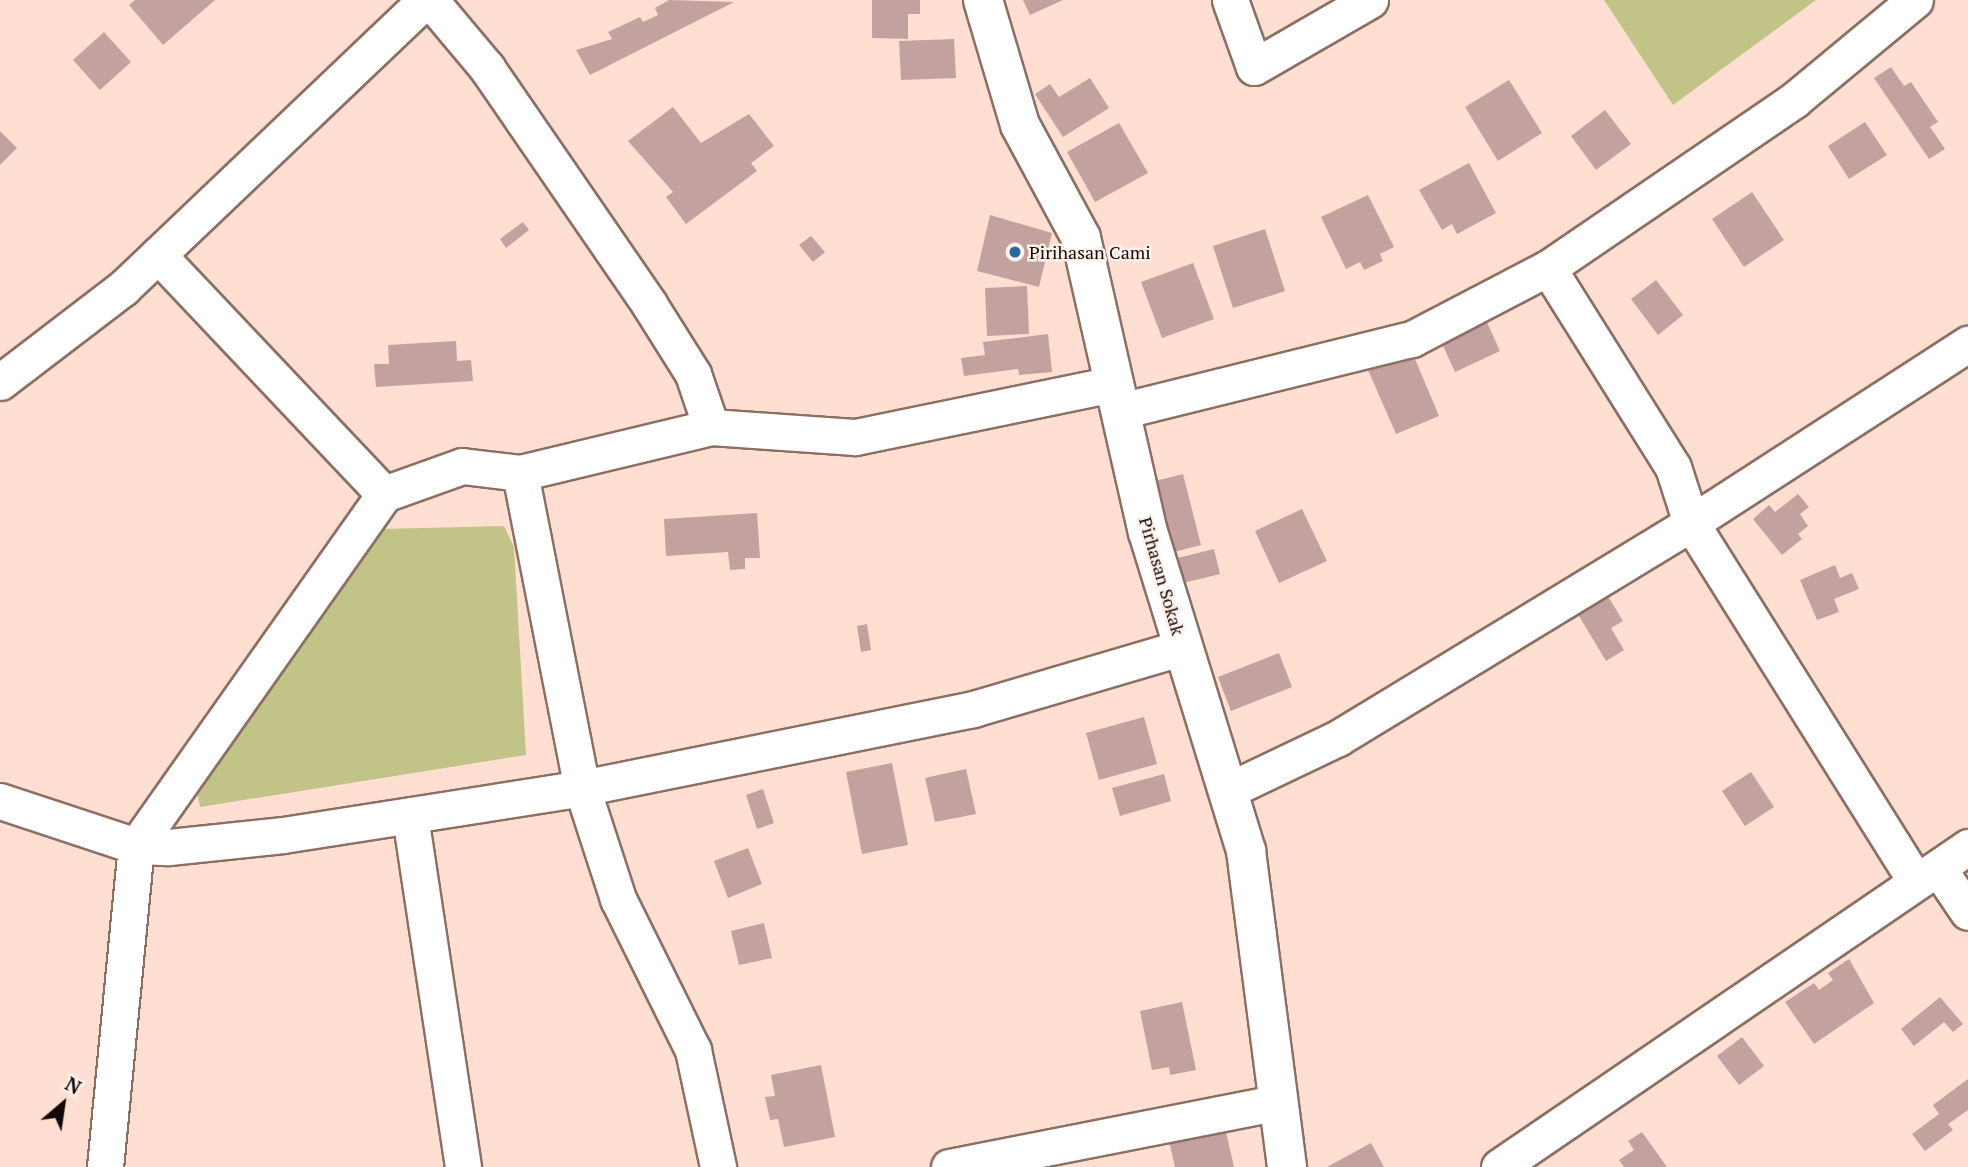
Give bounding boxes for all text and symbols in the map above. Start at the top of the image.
place label: Pirihasan Cami [1029,241,1151,263]
marker: Pirihasan Cami [1007,244,1023,260]
street label: Pirhasan Sokak [1135,514,1189,638]
north arrow [28,1069,98,1139]
text: N [61,1071,86,1100]

